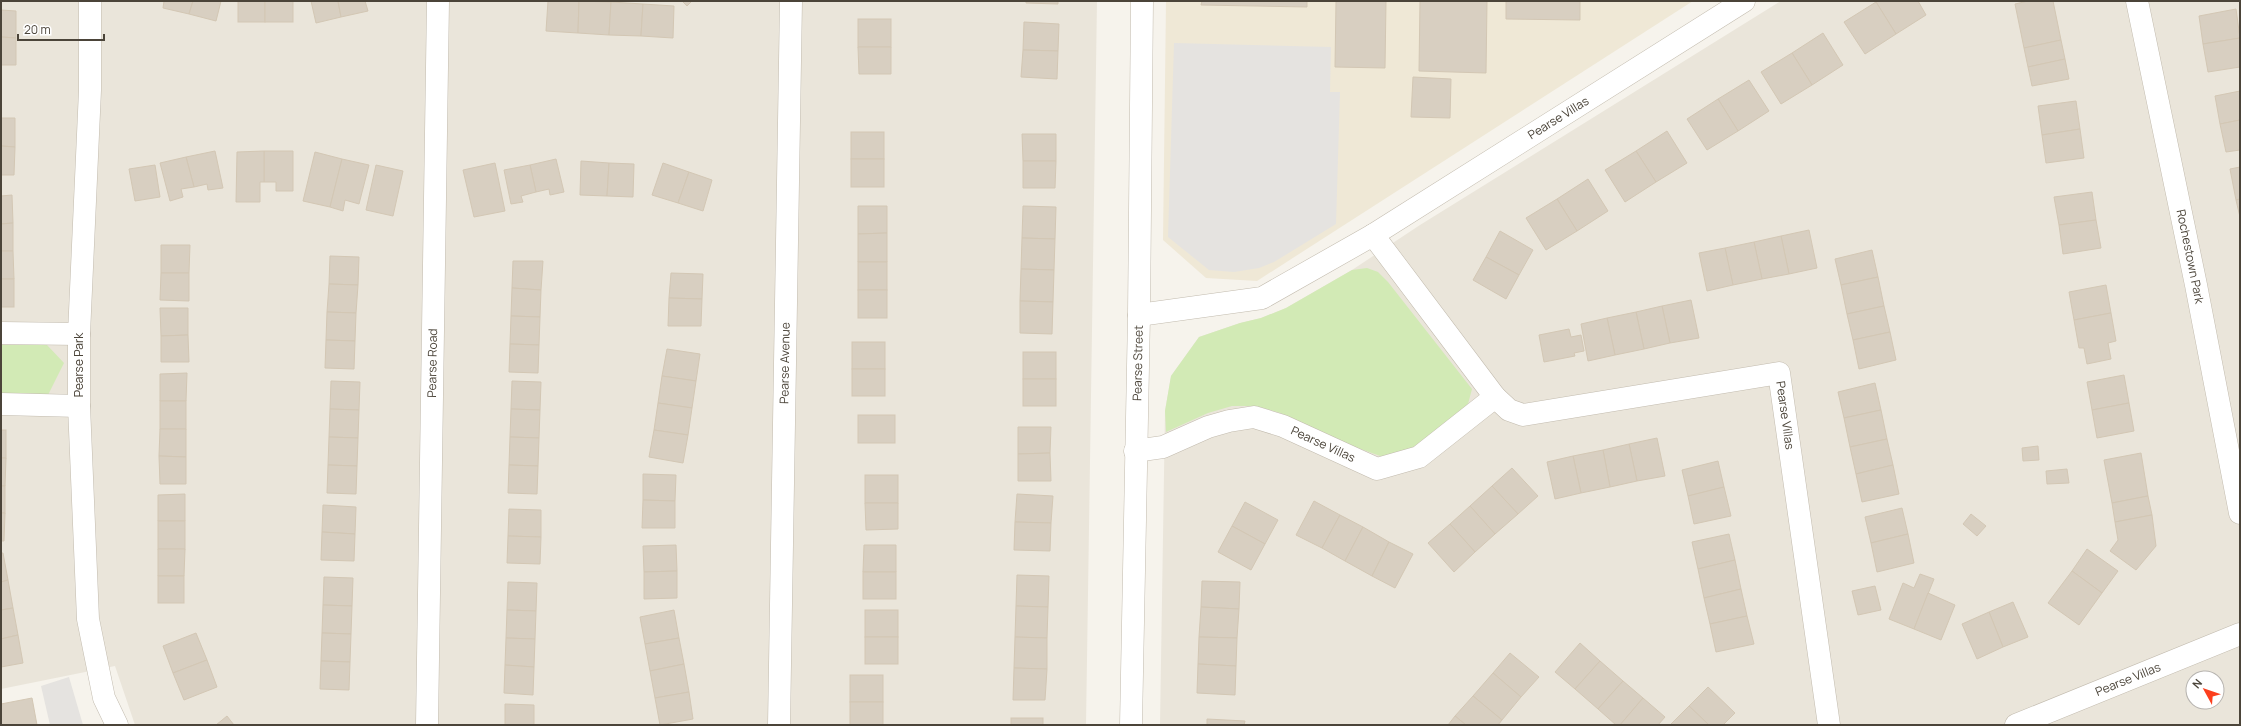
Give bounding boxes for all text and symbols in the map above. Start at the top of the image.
scale bar [18,16,104,42]
text: 20 m [24,21,51,38]
street label: Pearse Villas [1524,92,1592,143]
street label: Rochestown Park [2172,208,2209,306]
street label: Pearse Avenue [775,322,794,404]
street label: Pearse Street [1128,325,1147,401]
street label: Pearse Road [423,328,441,398]
street label: Pearse Park [70,332,87,397]
street label: Pearse Villas [1772,380,1799,451]
street label: Pearse Villas [1288,422,1358,466]
street label: Pearse Villas [2093,658,2163,700]
north arrow [2185,670,2225,710]
text: N [2189,675,2205,691]

